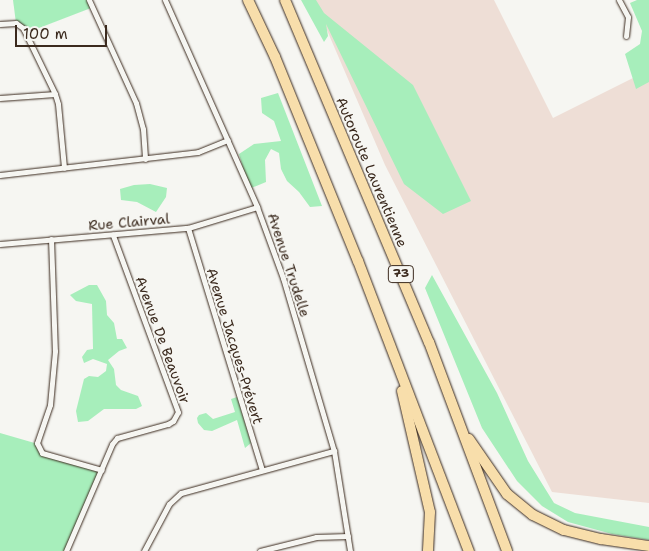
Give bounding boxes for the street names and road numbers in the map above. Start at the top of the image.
street label: Autoroute Laurentienne [333,94,411,250]
street label: Rue Clairval [88,210,170,234]
street label: Avenue Trudelle [264,211,314,319]
road number: 73 [387,264,415,284]
street label: Avenue Jacques-Prévert [203,266,267,426]
street label: Avenue De Beauvoir [132,274,194,406]

